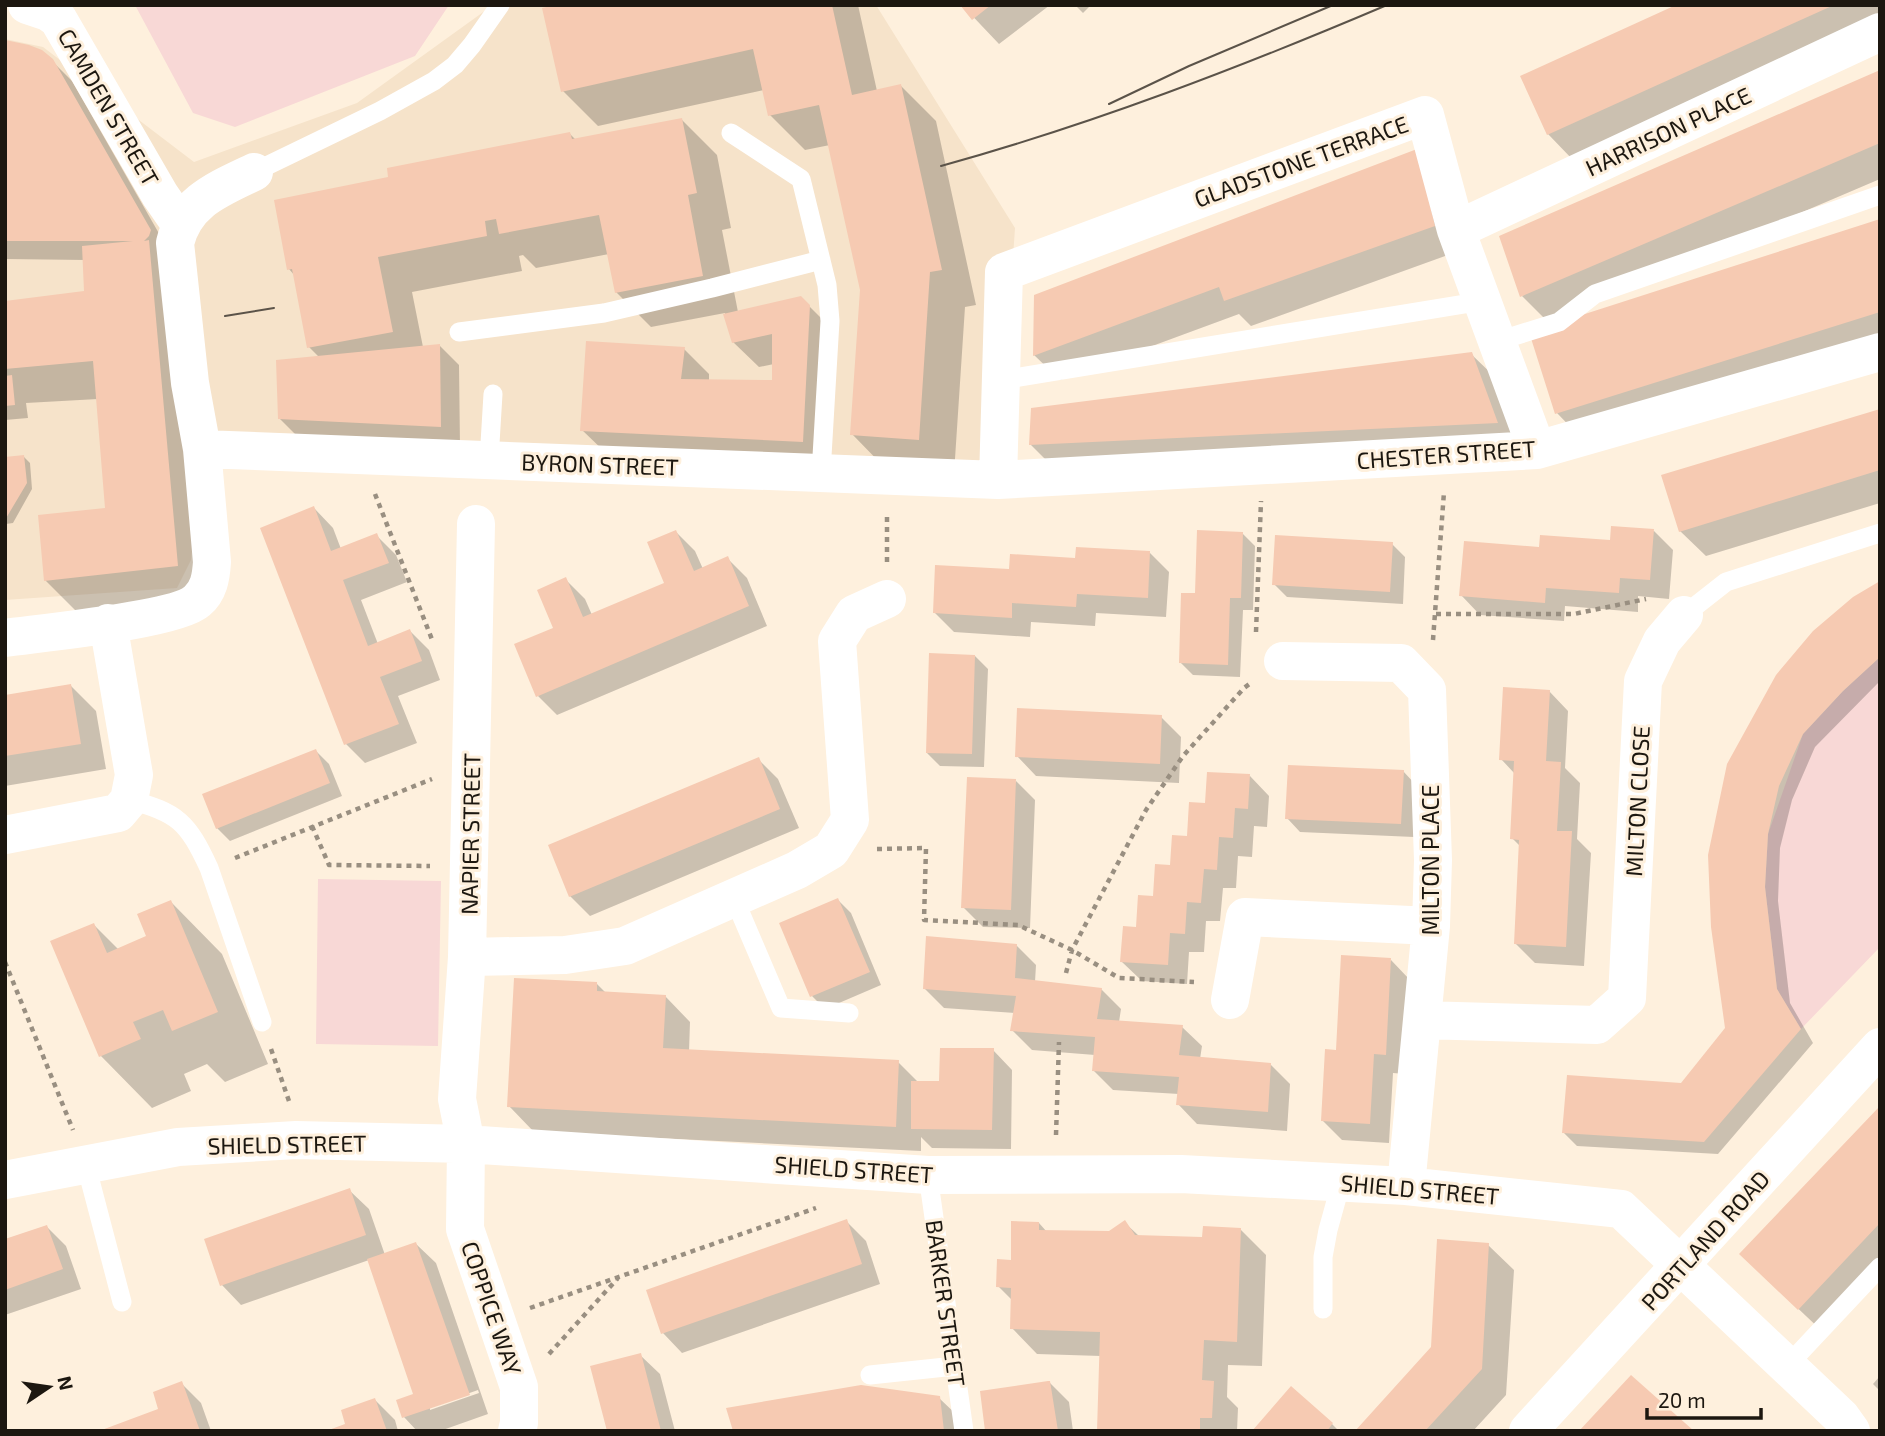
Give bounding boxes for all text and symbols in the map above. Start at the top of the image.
street label: CAMDEN STREET [53,23,165,191]
street label: HARRISON PLACE [1581,80,1755,182]
street label: GLADSTONE TERRACE [1190,109,1412,213]
street label: CHESTER STREET [1356,434,1536,474]
street label: BYRON STREET [521,447,679,481]
street label: MILTON CLOSE [1619,725,1655,877]
street label: NAPIER STREET [455,753,485,915]
street label: MILTON PLACE [1416,785,1444,936]
street label: SHIELD STREET [207,1129,367,1159]
street label: SHIELD STREET [774,1149,934,1189]
street label: PORTLAND ROAD [1635,1164,1775,1316]
street label: SHIELD STREET [1340,1168,1500,1210]
street label: BARKER STREET [920,1218,972,1388]
street label: COPPICE WAY [456,1237,528,1379]
north arrow [14,1352,84,1422]
text: N [53,1374,79,1392]
scale bar [1647,1376,1761,1420]
text: 20 m [1658,1387,1706,1412]

